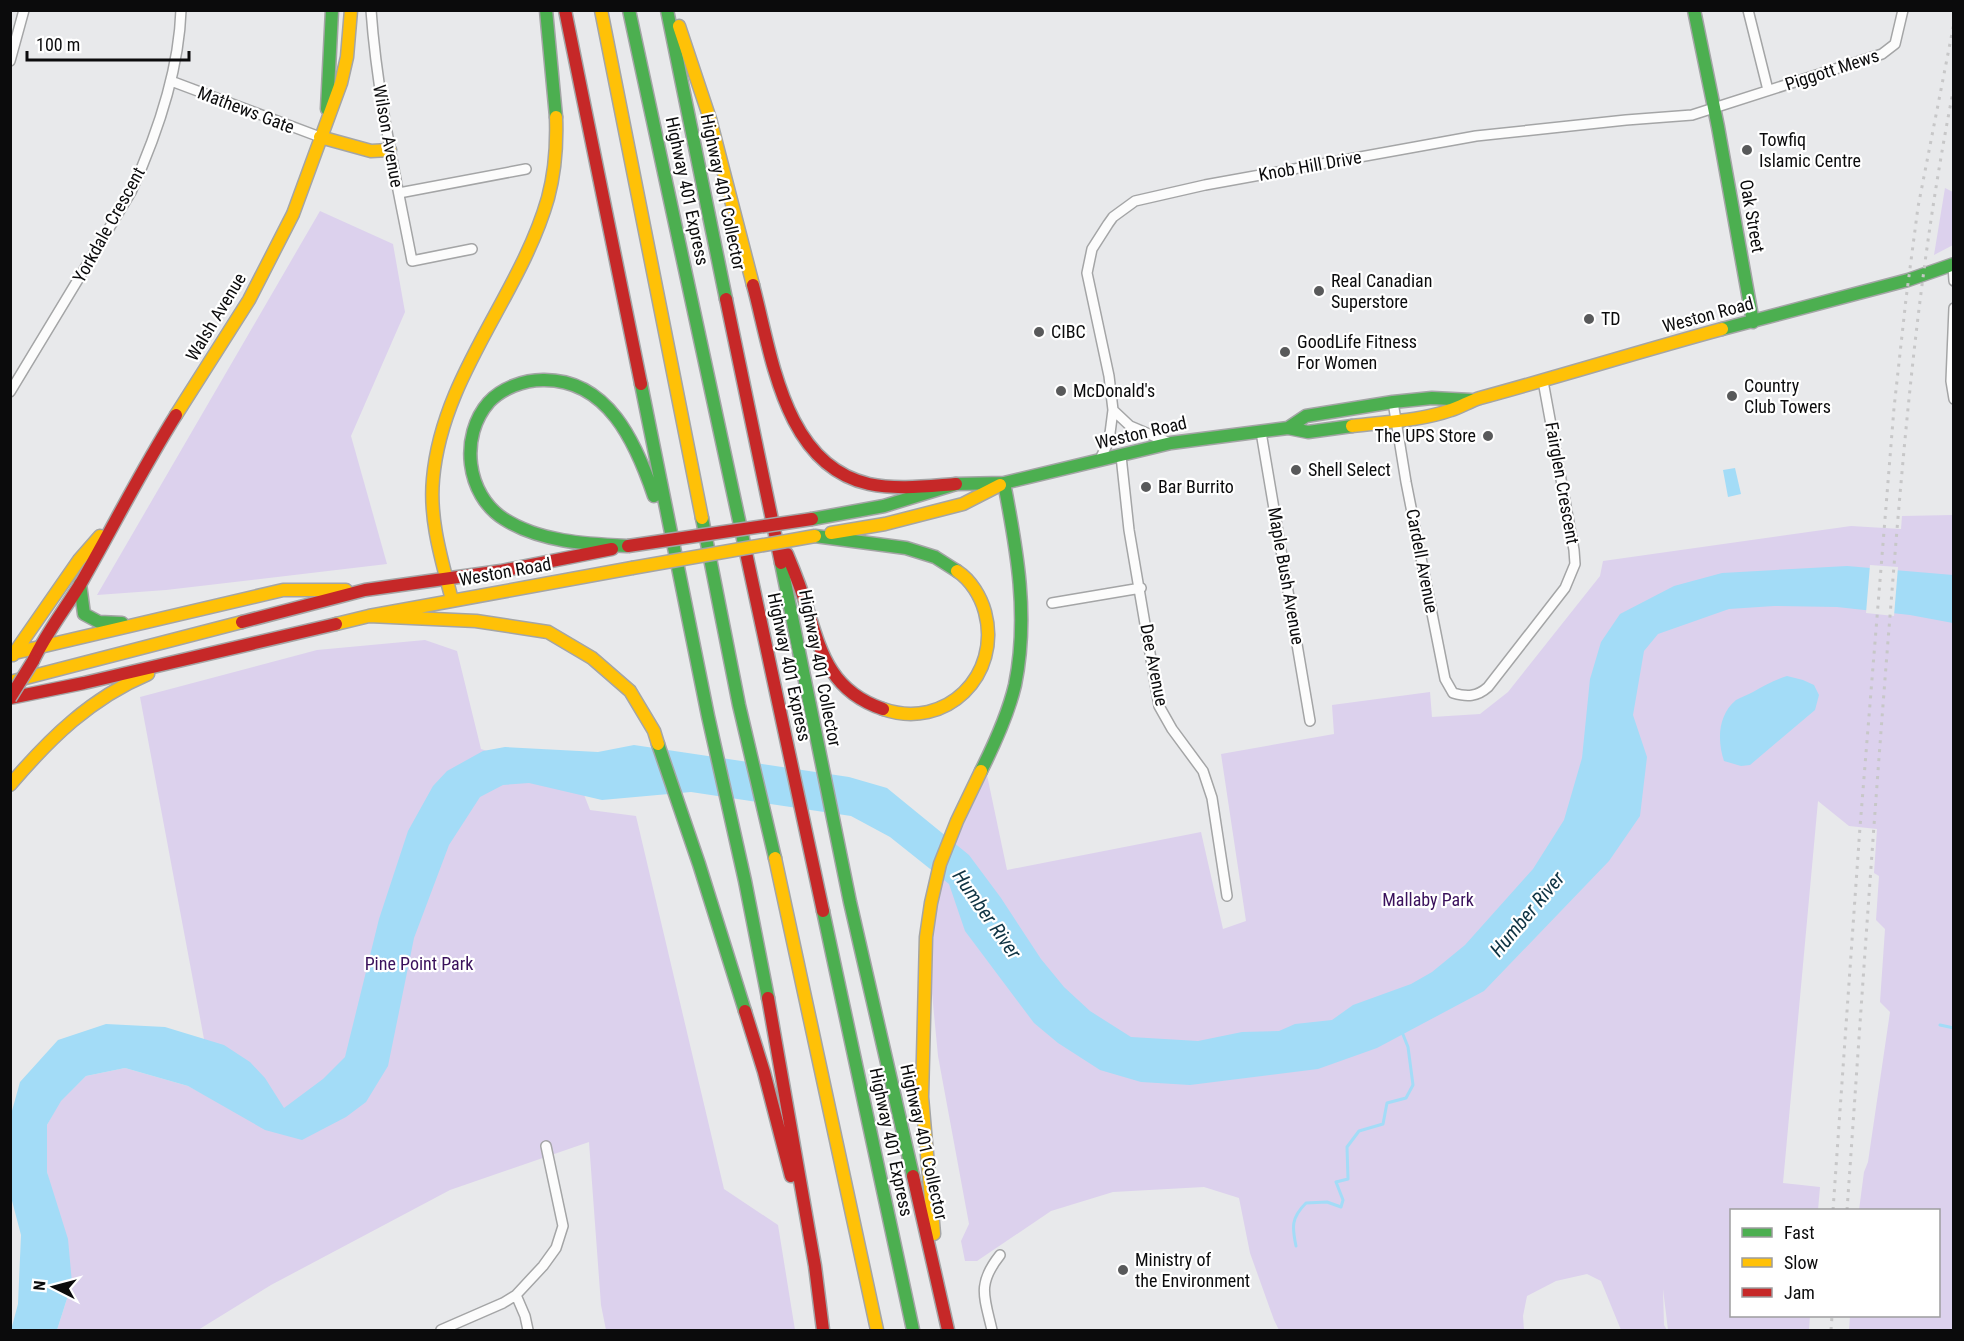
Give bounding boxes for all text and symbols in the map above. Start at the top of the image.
scale bar [27,24,189,62]
text: 100 m [36,34,80,55]
street label: Piggott Mews [1782,44,1882,95]
street label: Mathews Gate [195,82,297,138]
street label: Wilson Avenue [369,83,408,189]
street label: Highway 401 Collector [697,112,750,273]
street label: Highway 401 Express [661,115,713,267]
place label: Towfiq Islamic Centre [1759,129,1861,171]
marker: Towfiq Islamic Centre [1740,143,1754,157]
street label: Knob Hill Drive [1257,146,1363,185]
street label: Yorkdale Crescent [68,163,149,286]
street label: Oak Street [1736,178,1769,254]
street label: Walsh Avenue [181,269,250,365]
place label: Real Canadian Superstore [1331,270,1432,312]
marker: Real Canadian Superstore [1312,284,1326,298]
street label: Weston Road [1660,292,1756,337]
place label: TD [1601,308,1621,329]
marker: TD [1582,312,1596,326]
place label: CIBC [1051,321,1086,342]
marker: CIBC [1032,325,1046,339]
place label: GoodLife Fitness For Women [1297,331,1417,373]
marker: GoodLife Fitness For Women [1278,345,1292,359]
place label: Country Club Towers [1744,375,1831,417]
place label: McDonald's [1073,380,1155,401]
marker: McDonald's [1054,384,1068,398]
marker: Country Club Towers [1725,389,1739,403]
street label: Weston Road [1093,412,1189,453]
street label: Fairglen Crescent [1541,420,1584,546]
place label: The UPS Store [1375,425,1476,446]
marker: The UPS Store [1481,429,1495,443]
place label: Shell Select [1308,459,1391,480]
marker: Shell Select [1289,463,1303,477]
place label: Bar Burrito [1158,476,1234,497]
marker: Bar Burrito [1139,480,1153,494]
street label: Maple Bush Avenue [1264,506,1309,646]
street label: Cardell Avenue [1402,507,1443,615]
street label: Weston Road [457,553,553,590]
street label: Highway 401 Collector [795,588,846,749]
street label: Highway 401 Express [763,591,815,743]
street label: Dee Avenue [1136,622,1173,708]
water label: Humber River [948,865,1027,964]
water label: Humber River [1485,866,1570,961]
park label: Mallaby Park [1382,889,1474,910]
park label: Pine Point Park [365,953,473,974]
street label: Highway 401 Collector [896,1062,953,1222]
street label: Highway 401 Express [865,1066,917,1218]
legend [1730,1209,1940,1317]
text: Fast [1784,1222,1815,1243]
place label: Ministry of the Environment [1135,1249,1250,1291]
text: Slow [1784,1252,1819,1273]
north arrow [24,1257,84,1317]
marker: Ministry of the Environment [1116,1263,1130,1277]
text: N [30,1280,50,1291]
text: Jam [1784,1282,1815,1303]

